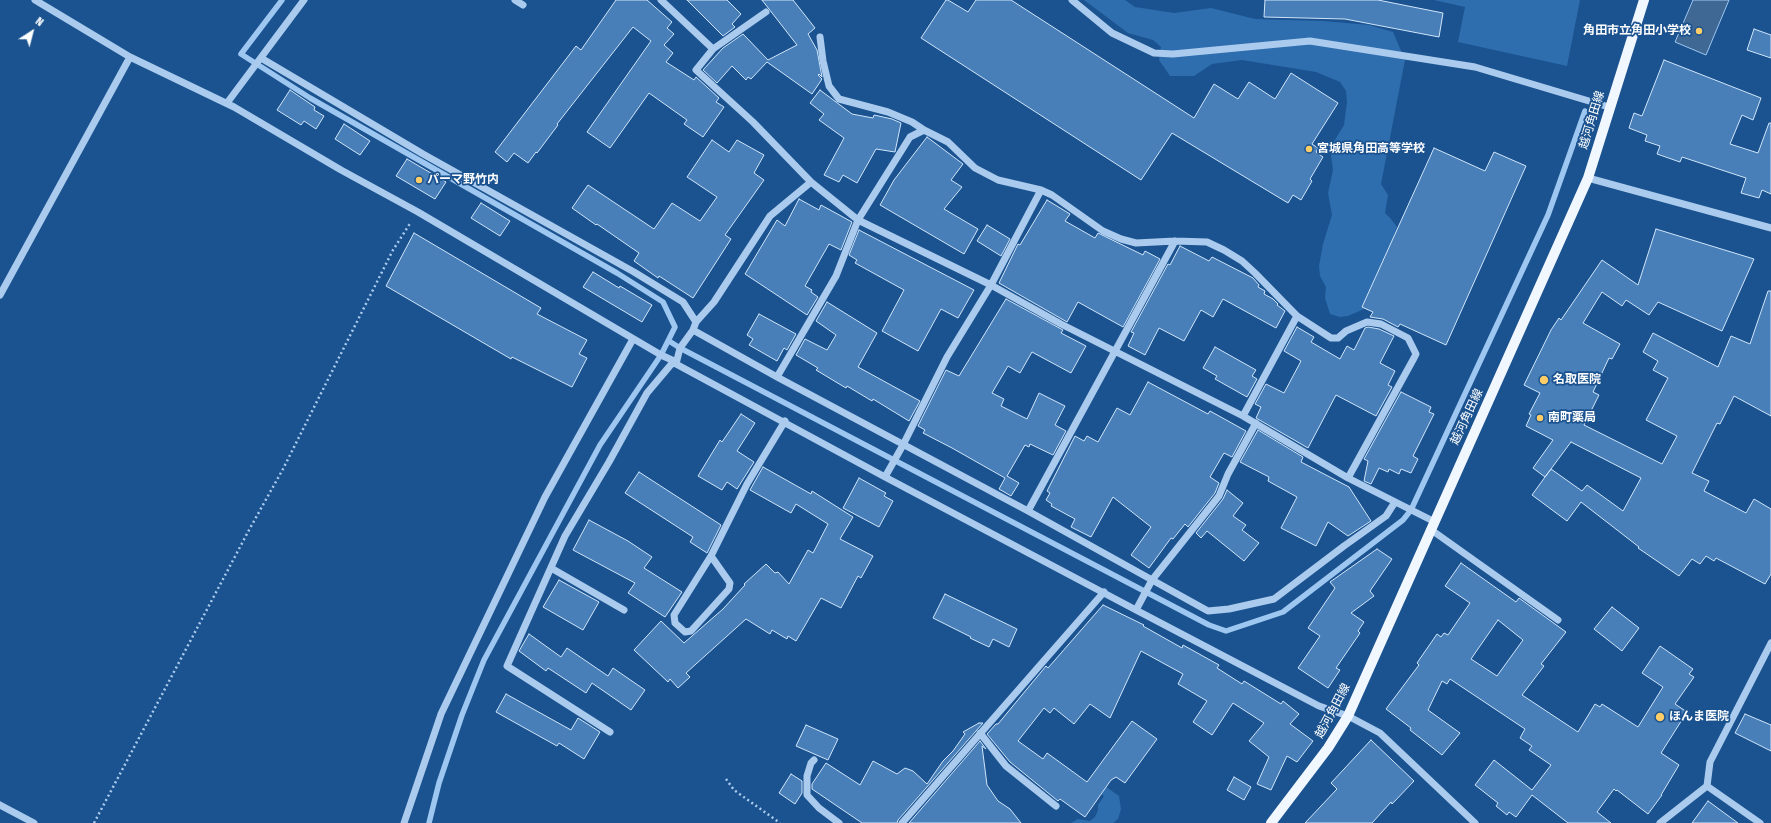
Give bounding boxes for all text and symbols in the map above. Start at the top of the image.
north arrow [12,12,52,52]
text: N [33,15,46,29]
place label: 角田市立角田小学校 [1583,24,1691,38]
marker: 角田市立角田小学校 [1694,26,1704,36]
street label: 越河角田線 [1576,89,1608,151]
place label: 宮城県角田高等学校 [1317,142,1425,156]
marker: 宮城県角田高等学校 [1304,144,1314,154]
place label: パーマ野竹内 [427,173,499,187]
marker: パーマ野竹内 [414,175,424,185]
place label: 名取医院 [1553,373,1601,387]
marker: 名取医院 [1538,374,1550,386]
street label: 越河角田線 [1448,387,1486,447]
place label: 南町薬局 [1548,411,1596,425]
marker: 南町薬局 [1535,413,1545,423]
street label: 越河角田線 [1313,681,1353,741]
place label: ほんま医院 [1669,710,1729,724]
marker: ほんま医院 [1654,711,1666,723]

